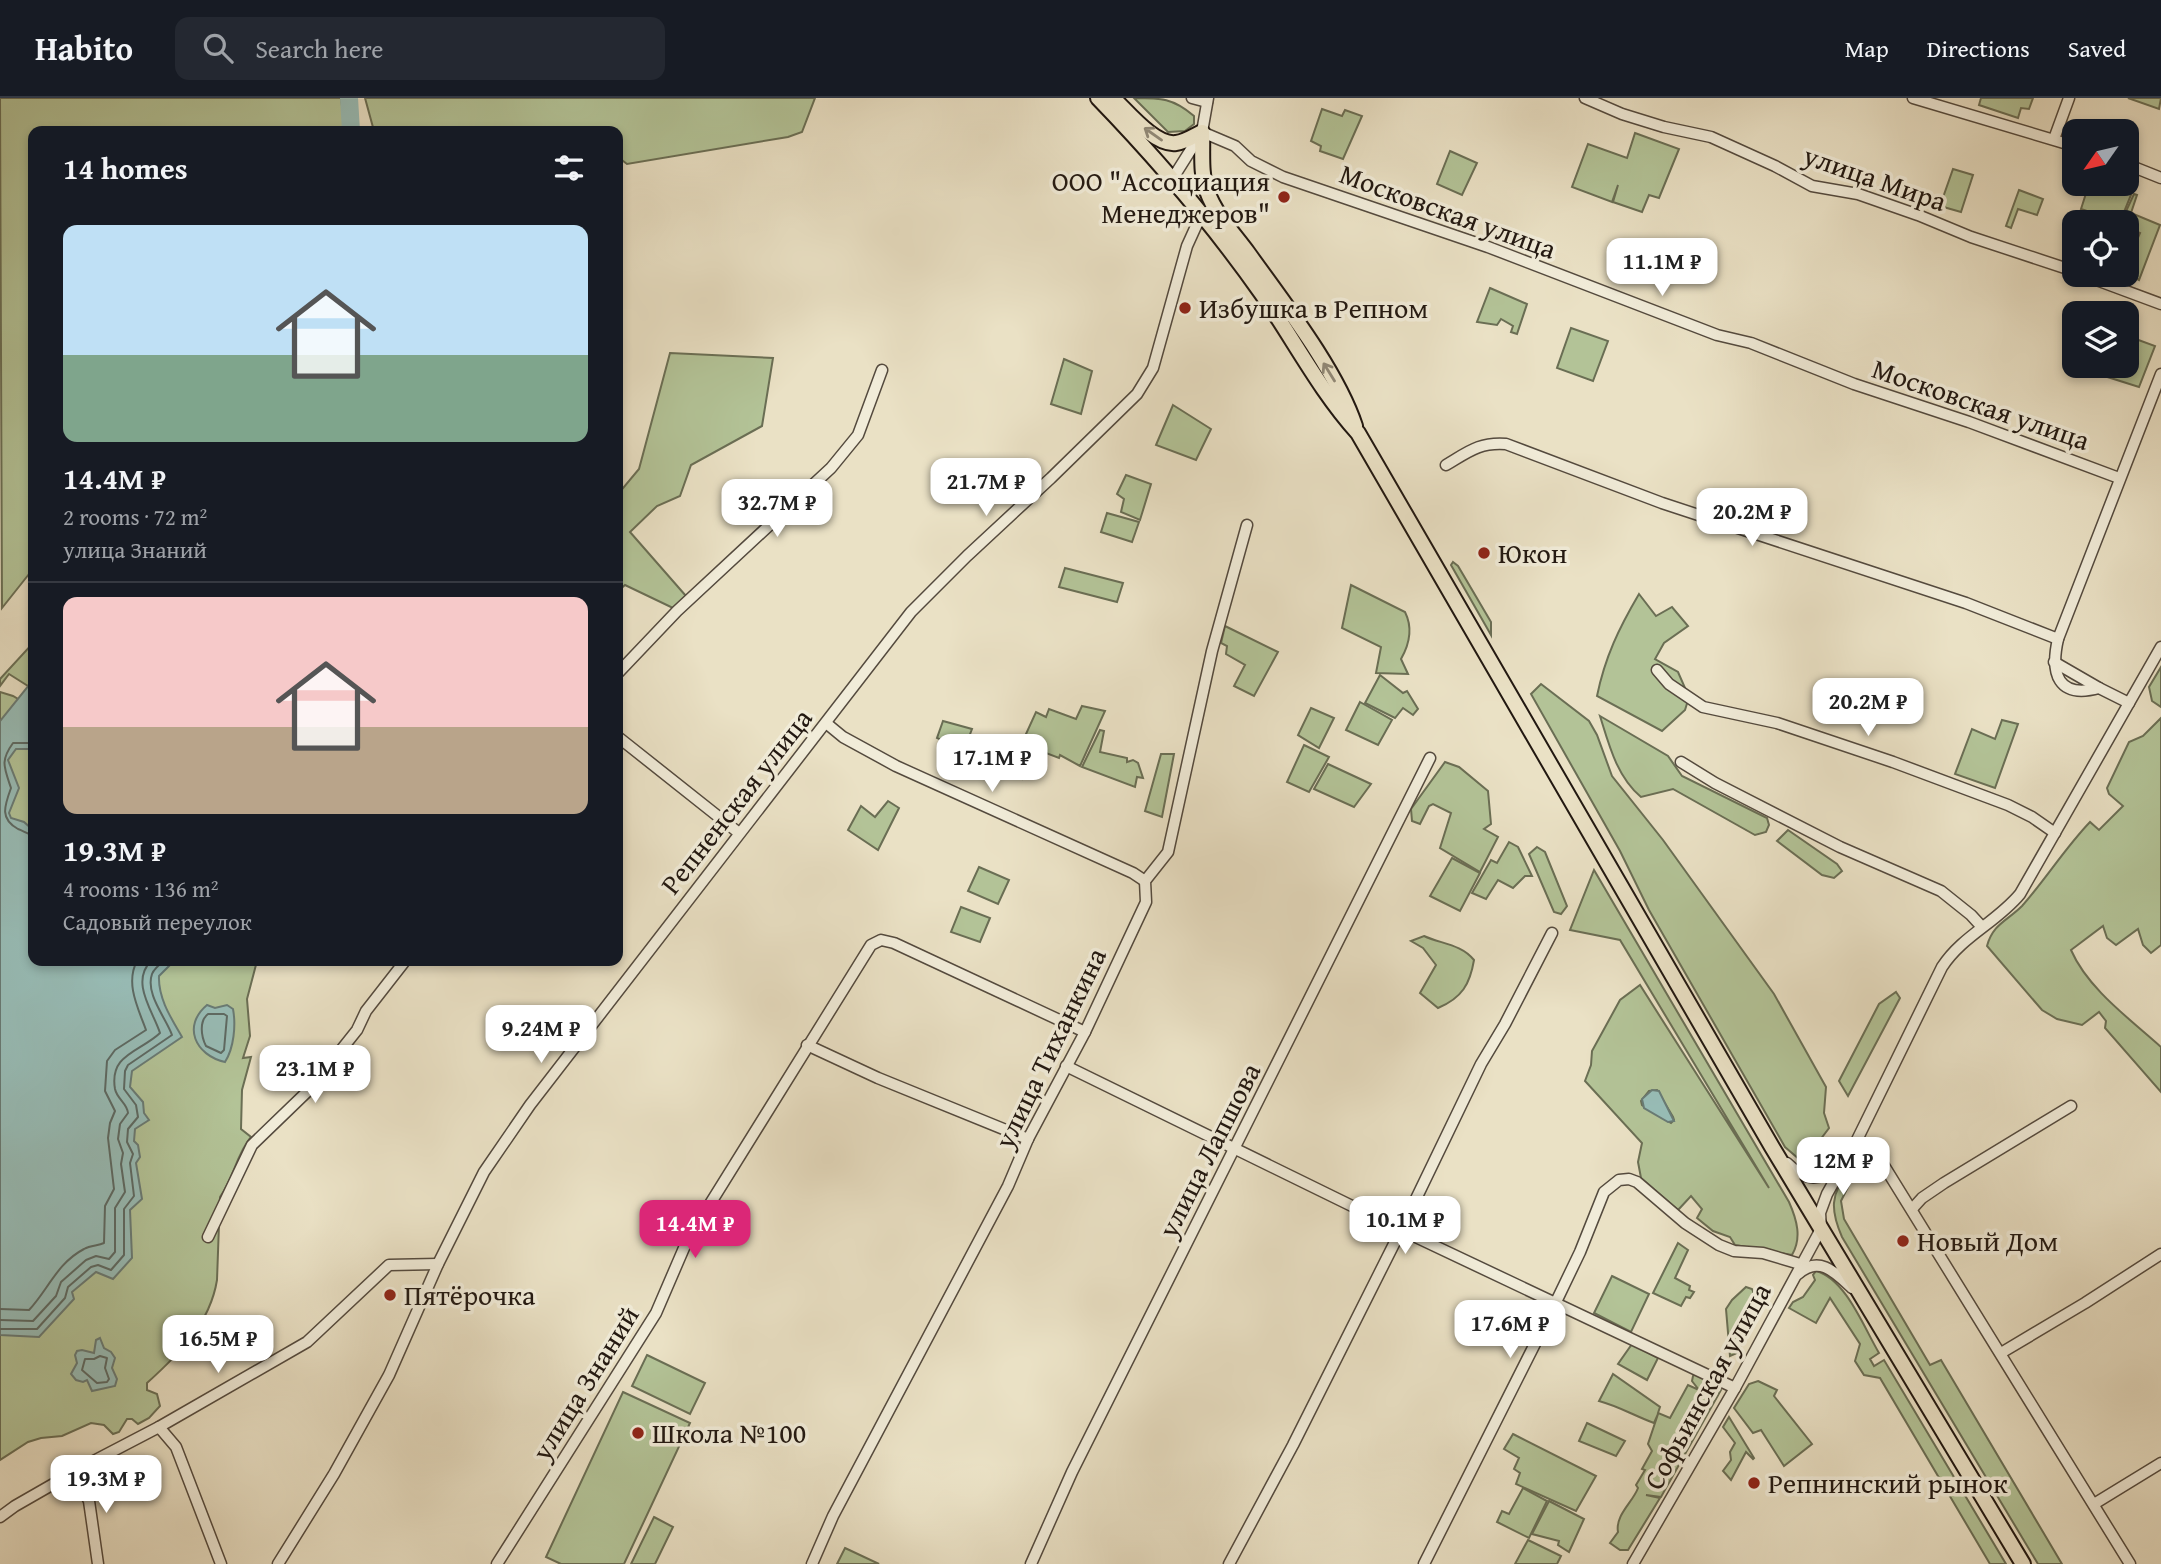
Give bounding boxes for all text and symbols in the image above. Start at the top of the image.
search box [175,17,665,80]
text: Habito [35,24,133,72]
icon: search [199,29,237,67]
text: Search here [255,29,383,68]
text: Map [1845,31,1889,66]
text: Directions [1927,31,2030,66]
text: Saved [2068,31,2126,66]
north arrow [2062,119,2138,196]
map controls [2062,119,2139,378]
one-way arrow [1144,127,1163,142]
street label: улица Мира [1797,134,1953,221]
text: 14 homes [63,146,188,190]
icon: filters [550,149,588,187]
street label: Московская улица [1334,152,1563,269]
place label: ООО "Ассоциация Менеджеров" [1052,160,1270,233]
marker: ООО "Ассоциация Менеджеров" [1276,189,1292,205]
button: locate [2062,210,2139,287]
pin: 11.1M ₽ [1597,238,1727,298]
text: 11.1M ₽ [1622,244,1702,277]
icon: home [263,271,389,397]
place label: Избушка в Репном [1199,287,1428,328]
marker: Избушка в Репном [1177,300,1193,316]
button: layers [2062,301,2139,378]
street label: Московская улица [1867,347,2096,460]
one-way arrow [1321,363,1335,383]
text: 14.4M ₽ [63,456,166,500]
pin: 21.7M ₽ [921,458,1051,518]
text: 21.7M ₽ [946,464,1026,497]
pin: 32.7M ₽ [712,480,842,539]
text: 32.7M ₽ [737,485,817,518]
pin: 20.2M ₽ [1687,489,1817,548]
text: 20.2M ₽ [1712,494,1792,527]
text: 2 rooms · 72 m² [63,500,207,533]
place label: Юкон [1498,532,1567,573]
text: улица Знаний [63,533,207,566]
marker: Юкон [1476,545,1492,561]
icon: home [263,643,389,769]
pin: 20.2M ₽ [1803,678,1933,738]
text: 20.2M ₽ [1828,684,1908,717]
street label: Репненская улица [650,699,822,902]
pin: 17.1M ₽ [927,734,1057,794]
text: 17.1M ₽ [952,740,1032,773]
text: 19.3M ₽ [63,828,166,872]
text: 4 rooms · 136 m² [63,872,218,905]
text: Садовый переулок [63,905,252,938]
street label: улица Тиханкина [983,940,1116,1156]
pin: 9.24M ₽ [476,1006,606,1065]
text: 9.24M ₽ [501,1011,581,1044]
pin: 23.1M ₽ [250,1046,380,1105]
text: 23.1M ₽ [275,1051,355,1084]
street label: улица Лапшова [1146,1055,1271,1245]
pin: 12M ₽ [1794,1138,1892,1197]
text: 12M ₽ [1813,1143,1873,1176]
pin: 10.1M ₽ [1340,1196,1470,1256]
pin: 14.4M ₽ [630,1200,760,1260]
text: 10.1M ₽ [1365,1202,1445,1235]
text: 14.4M ₽ [655,1206,735,1239]
place label: Новый Дом [1917,1220,2058,1261]
marker: Новый Дом [1895,1233,1911,1249]
place label: Пятёрочка [404,1274,536,1315]
street label: Софьинская улица [1633,1274,1781,1497]
marker: Пятёрочка [382,1287,398,1303]
street label: улица Знаний [520,1298,648,1469]
pin: 17.6M ₽ [1445,1300,1575,1360]
text: 17.6M ₽ [1470,1306,1550,1339]
pin: 16.5M ₽ [153,1316,283,1375]
text: 16.5M ₽ [178,1321,258,1354]
place label: Школа №100 [652,1412,806,1453]
marker: Школа №100 [630,1425,646,1441]
pin: 19.3M ₽ [41,1456,171,1515]
text: 19.3M ₽ [66,1461,146,1494]
place label: Репнинский рынок [1768,1462,2008,1503]
marker: Репнинский рынок [1746,1475,1762,1491]

